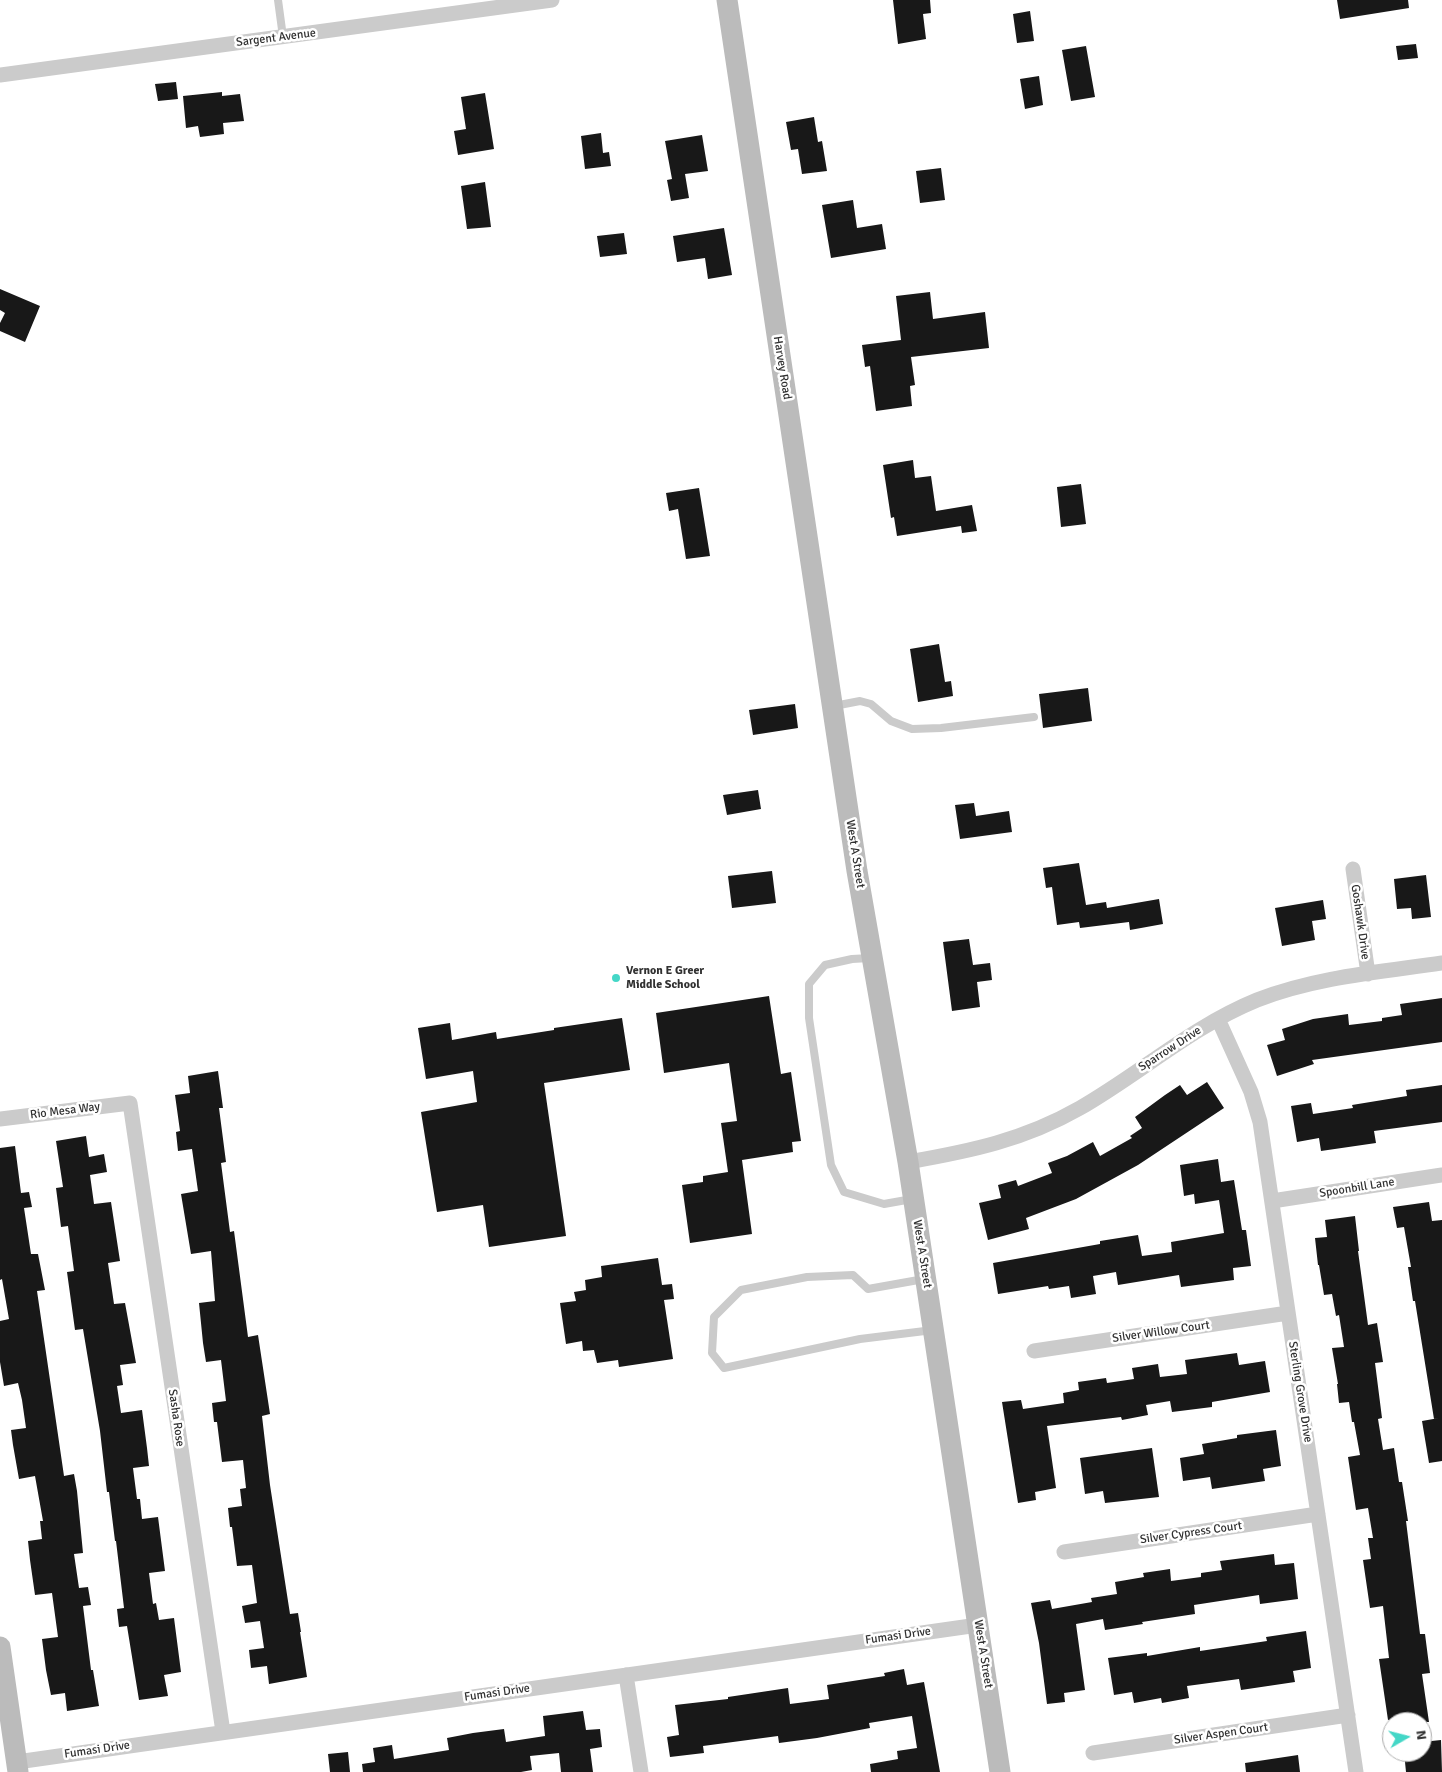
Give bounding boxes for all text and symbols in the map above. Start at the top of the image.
street label: Sargent Avenue [235,26,317,50]
street label: Harvey Road [770,335,794,401]
street label: West A Street [842,819,868,889]
street label: Goshawk Drive [1348,883,1372,961]
place label: Vernon E Greer Middle School [626,964,704,992]
marker: Vernon E Greer Middle School [610,972,622,984]
street label: Sparrow Drive [1136,1023,1204,1075]
street label: Rio Mesa Way [29,1100,101,1122]
street label: Spoonbill Lane [1318,1175,1396,1201]
street label: West A Street [909,1219,935,1289]
street label: Silver Willow Court [1111,1318,1211,1346]
street label: Sterling Grove Drive [1285,1340,1315,1444]
street label: Sasha Rose [165,1388,187,1448]
street label: Silver Cypress Court [1139,1519,1243,1547]
street label: West A Street [970,1619,996,1689]
street label: Fumasi Drive [864,1624,932,1648]
street label: Fumasi Drive [463,1681,531,1705]
north arrow [1382,1712,1432,1762]
street label: Silver Aspen Court [1173,1720,1269,1748]
text: N [1412,1729,1430,1741]
street label: Fumasi Drive [63,1738,131,1762]

